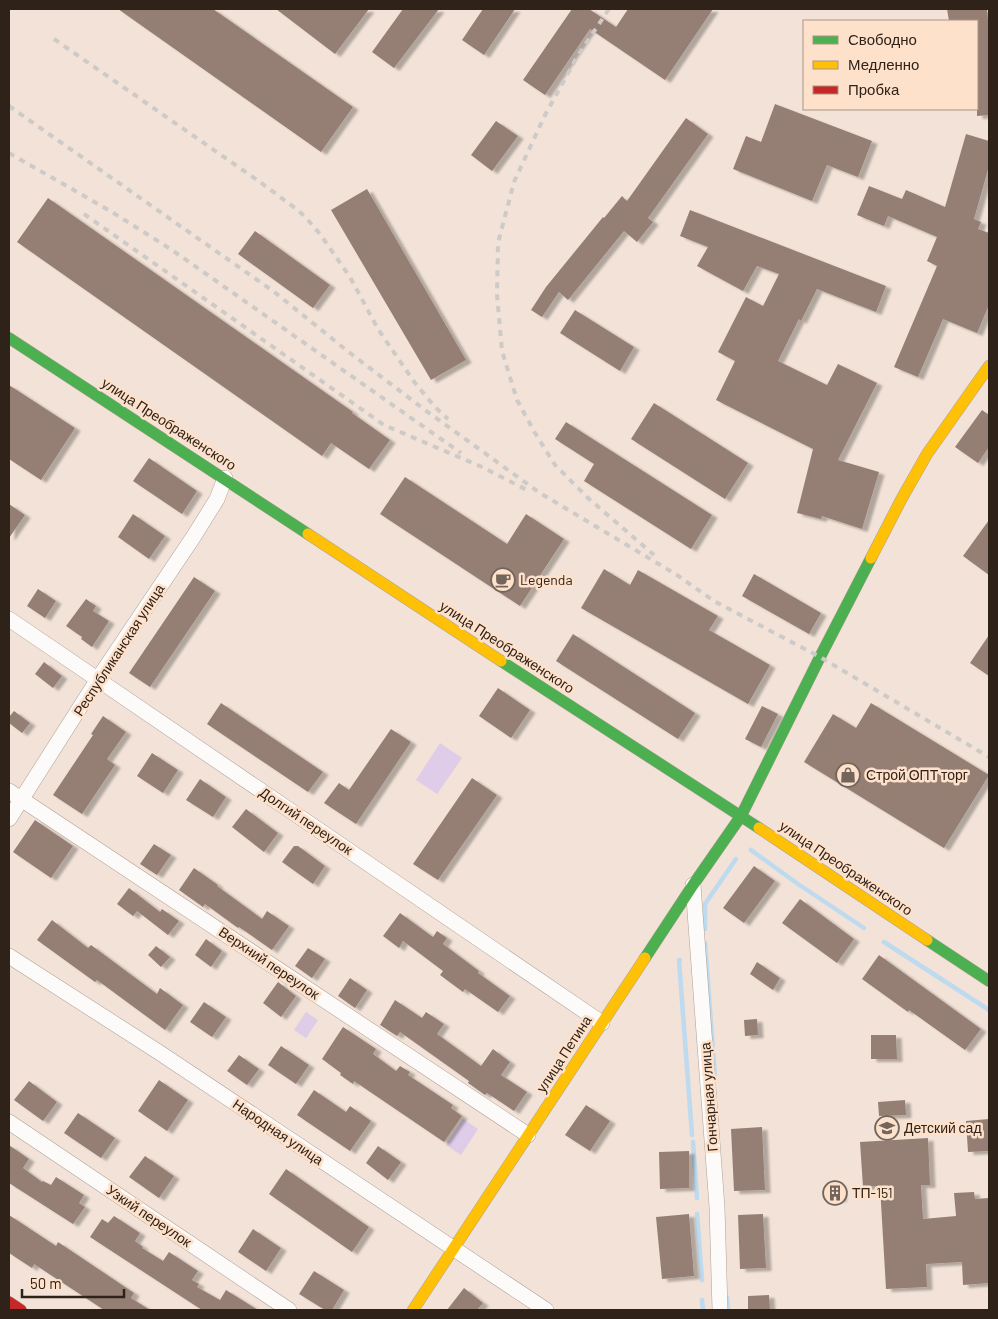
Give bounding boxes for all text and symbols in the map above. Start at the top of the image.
legend [803,20,978,110]
text: Свободно [848,30,917,48]
text: Медленно [848,55,919,73]
text: Пробка [848,80,900,98]
street label: улица Преображенского [99,374,240,474]
cafe icon: Legenda [490,567,516,593]
place label: Legenda [520,571,573,588]
street label: Республиканская улица [70,580,168,719]
street label: улица Преображенского [437,597,578,697]
shop icon: Строй ОПТ торг [835,762,861,788]
place label: Строй ОПТ торг [866,766,968,783]
street label: Долгий переулок [257,783,357,858]
street label: улица Преображенского [777,817,916,919]
street label: Верхний переулок [216,923,324,1003]
street label: улица Петина [532,1012,595,1095]
street label: Гончарная улица [696,1042,721,1152]
street label: Народная улица [230,1095,327,1168]
school or university icon: Детский сад [874,1115,900,1141]
place label: Детский сад [904,1119,982,1136]
building icon: ТП-151 [822,1180,848,1206]
street label: Узкий переулок [104,1181,196,1251]
place label: ТП-151 [852,1184,893,1201]
scale bar [22,1266,125,1298]
text: 50 m [30,1274,62,1292]

